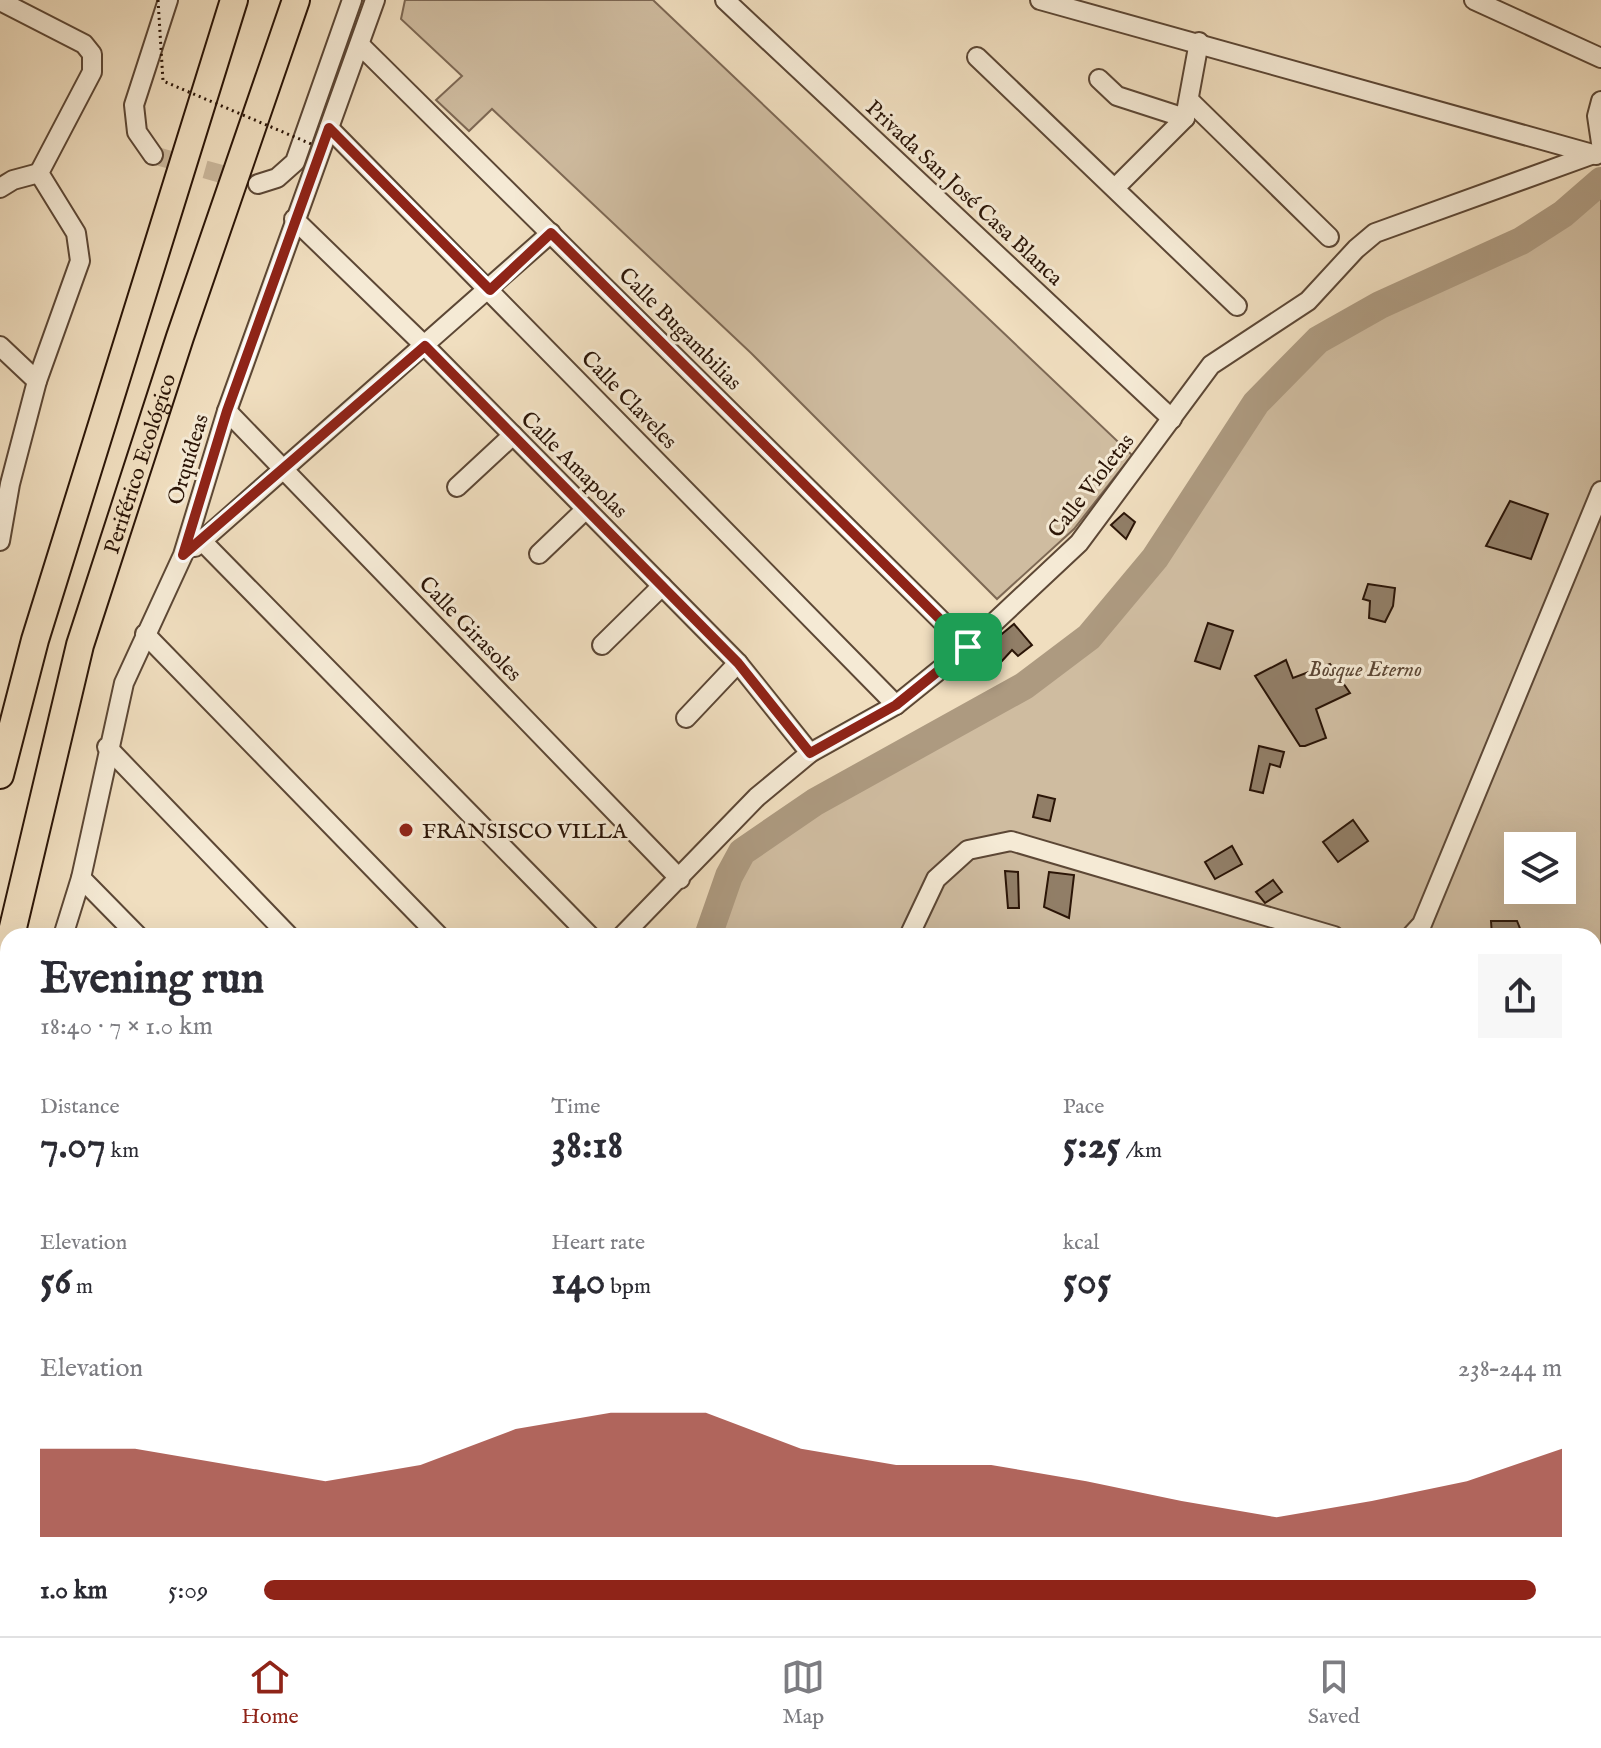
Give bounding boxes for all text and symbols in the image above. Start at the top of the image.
street label: Privada San José Casa Blanca [859,95,1069,293]
street label: Calle Bugambilias [612,262,747,397]
street label: Calle Claveles [575,345,683,456]
street label: Periférico Ecológico [99,370,183,558]
street label: Calle Amapolas [514,406,633,525]
street label: Orquídeas [162,411,216,508]
street label: Calle Violetas [1042,428,1141,544]
street label: Calle Girasoles [412,571,527,688]
pin [934,613,1002,681]
icon: arrive [946,625,990,669]
park label: Bosque Eterno [1308,656,1422,684]
place label: FRANSISCO VILLA [422,818,628,846]
marker: FRANSISCO VILLA [397,821,415,839]
map controls [1504,832,1576,904]
button: layers [1504,832,1576,904]
text: Evening run [40,952,264,1008]
button: share [1478,954,1562,1038]
text: 18:40 · 7 × 1.0 km [40,1010,213,1043]
text: Distance [40,1093,120,1121]
text: Time [551,1093,600,1121]
text: Pace [1063,1093,1104,1121]
text: 7.07 [40,1121,106,1172]
text: 38:18 [551,1121,623,1172]
text: 5:25 [1063,1121,1121,1172]
text: km [106,1137,139,1165]
text: /km [1121,1137,1162,1165]
text: Elevation [40,1229,127,1257]
text: Heart rate [551,1229,645,1257]
text: kcal [1063,1229,1099,1257]
text: 56 [40,1257,71,1308]
text: 140 [551,1257,606,1308]
text: 505 [1063,1257,1111,1308]
text: m [71,1273,93,1301]
text: bpm [606,1273,651,1301]
text: Elevation [40,1352,143,1385]
text: 238–244 m [1458,1352,1562,1385]
text: 1.0 km [40,1574,108,1607]
text: 5:09 [168,1574,208,1607]
tab: Home [241,1655,299,1731]
tab: Map [781,1655,825,1731]
tab: Saved [1308,1655,1360,1731]

